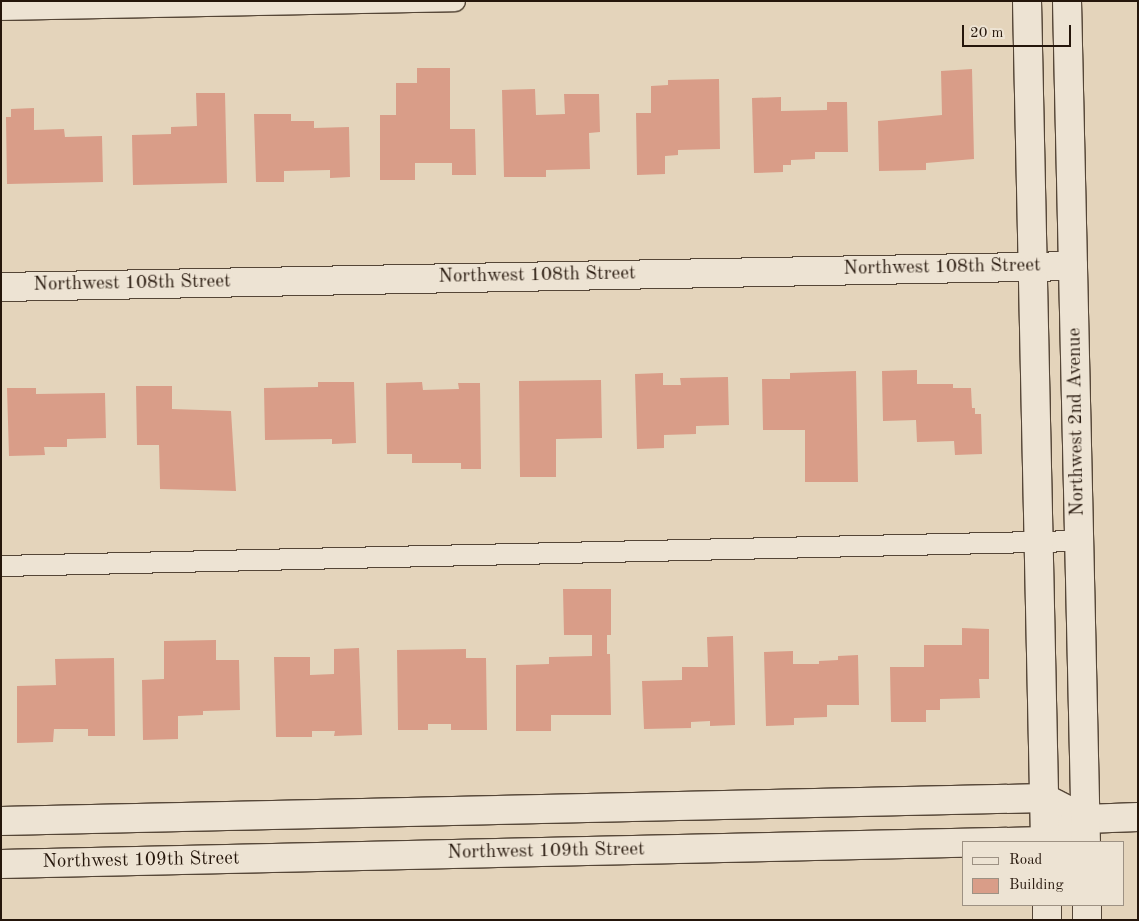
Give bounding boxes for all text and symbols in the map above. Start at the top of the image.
scale bar [964,15,1073,47]
text: 20 m [970,26,1004,41]
street label: Northwest 108th Street [843,255,1041,281]
street label: Northwest 108th Street [438,263,636,289]
street label: Northwest 108th Street [33,271,231,297]
street label: Northwest 2nd Avenue [1064,328,1090,516]
street label: Northwest 109th Street [447,839,645,865]
legend [962,841,1124,906]
street label: Northwest 109th Street [42,848,240,874]
text: Road [1009,853,1042,868]
text: Building [1009,878,1064,893]

